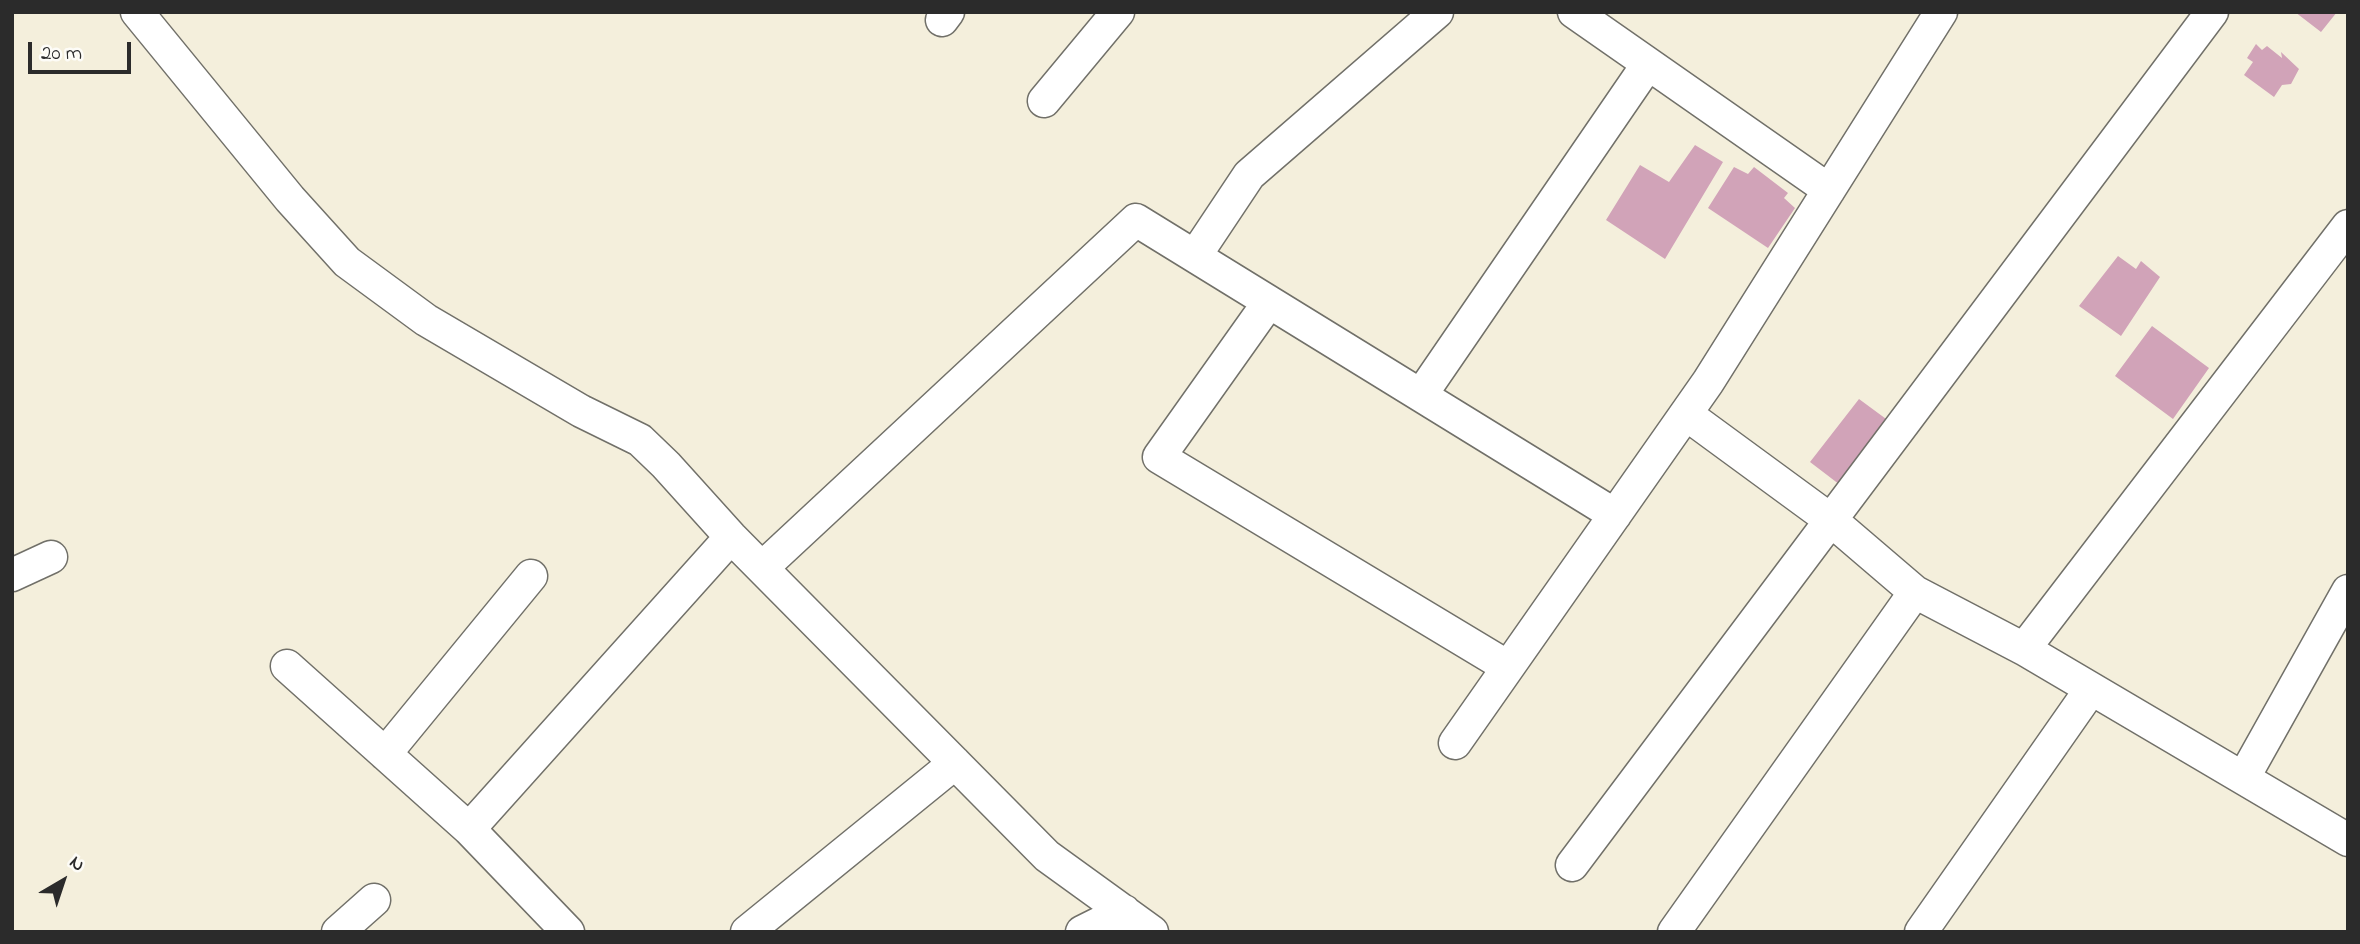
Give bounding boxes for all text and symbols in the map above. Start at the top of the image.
scale bar [32,28,135,72]
text: 20 m [41,39,82,69]
north arrow [28,846,98,916]
text: N [63,850,90,879]

